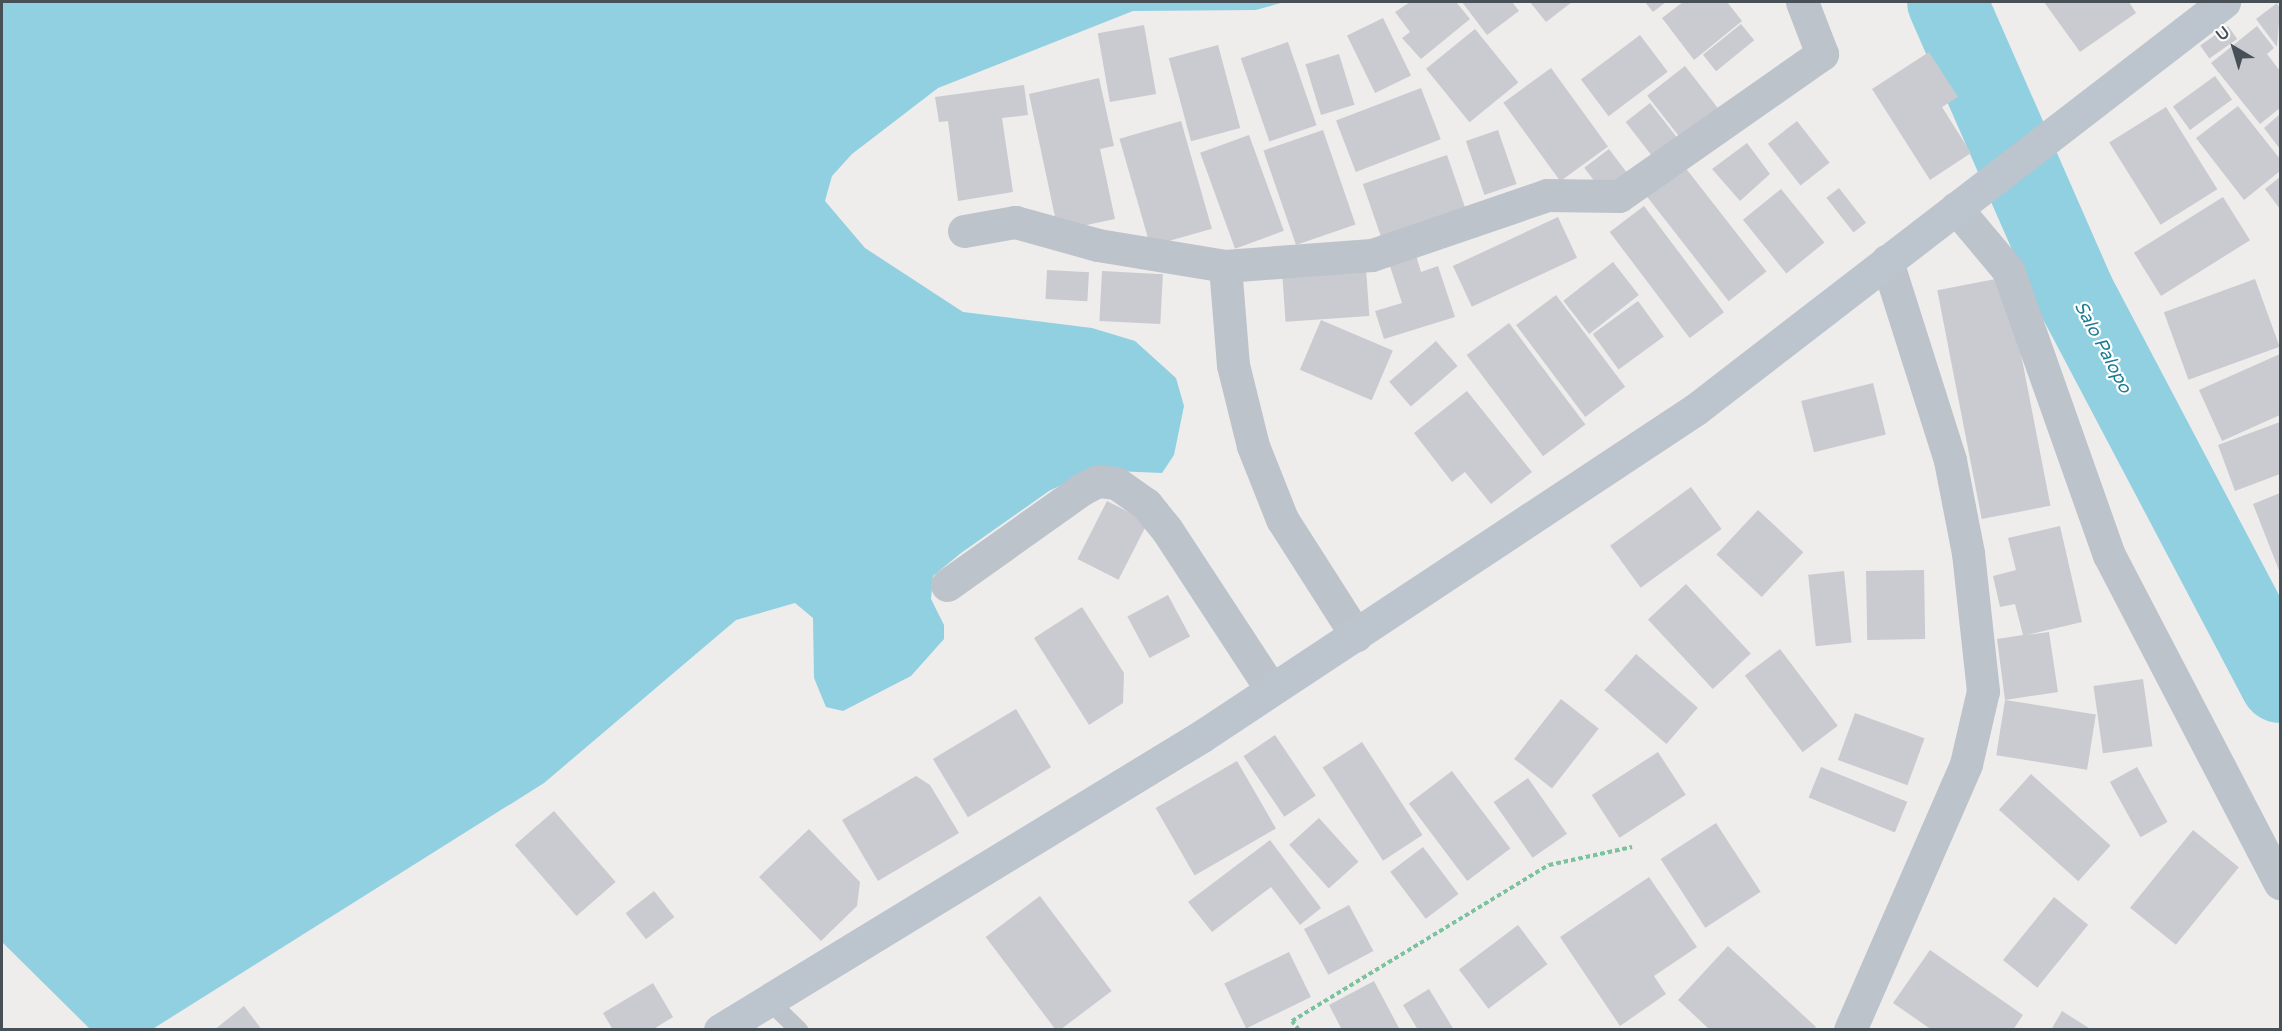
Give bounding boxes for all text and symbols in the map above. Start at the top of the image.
north arrow [2204,18,2264,78]
text: U [2212,22,2234,45]
water label: Salo Palopo [2070,297,2136,397]

